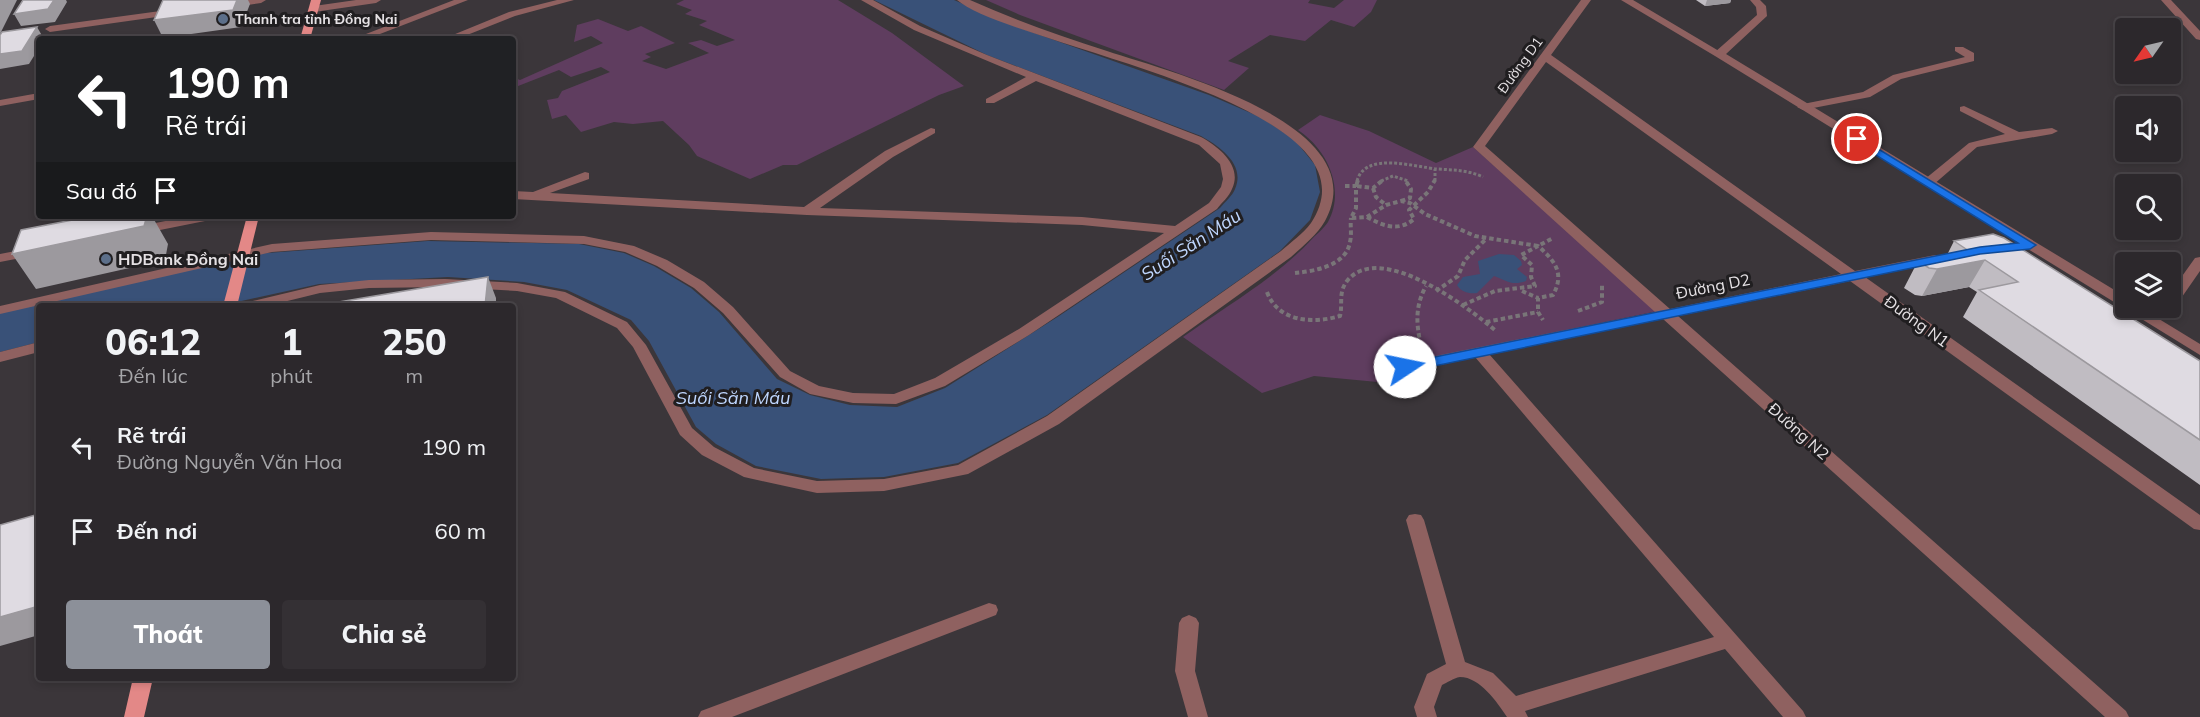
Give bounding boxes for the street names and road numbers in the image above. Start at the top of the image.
street label: Đường D1 [1493,33,1547,97]
street label: Đường D2 [1674,269,1752,303]
street label: Đường N1 [1881,291,1953,351]
street label: Đường N2 [1764,398,1834,464]

